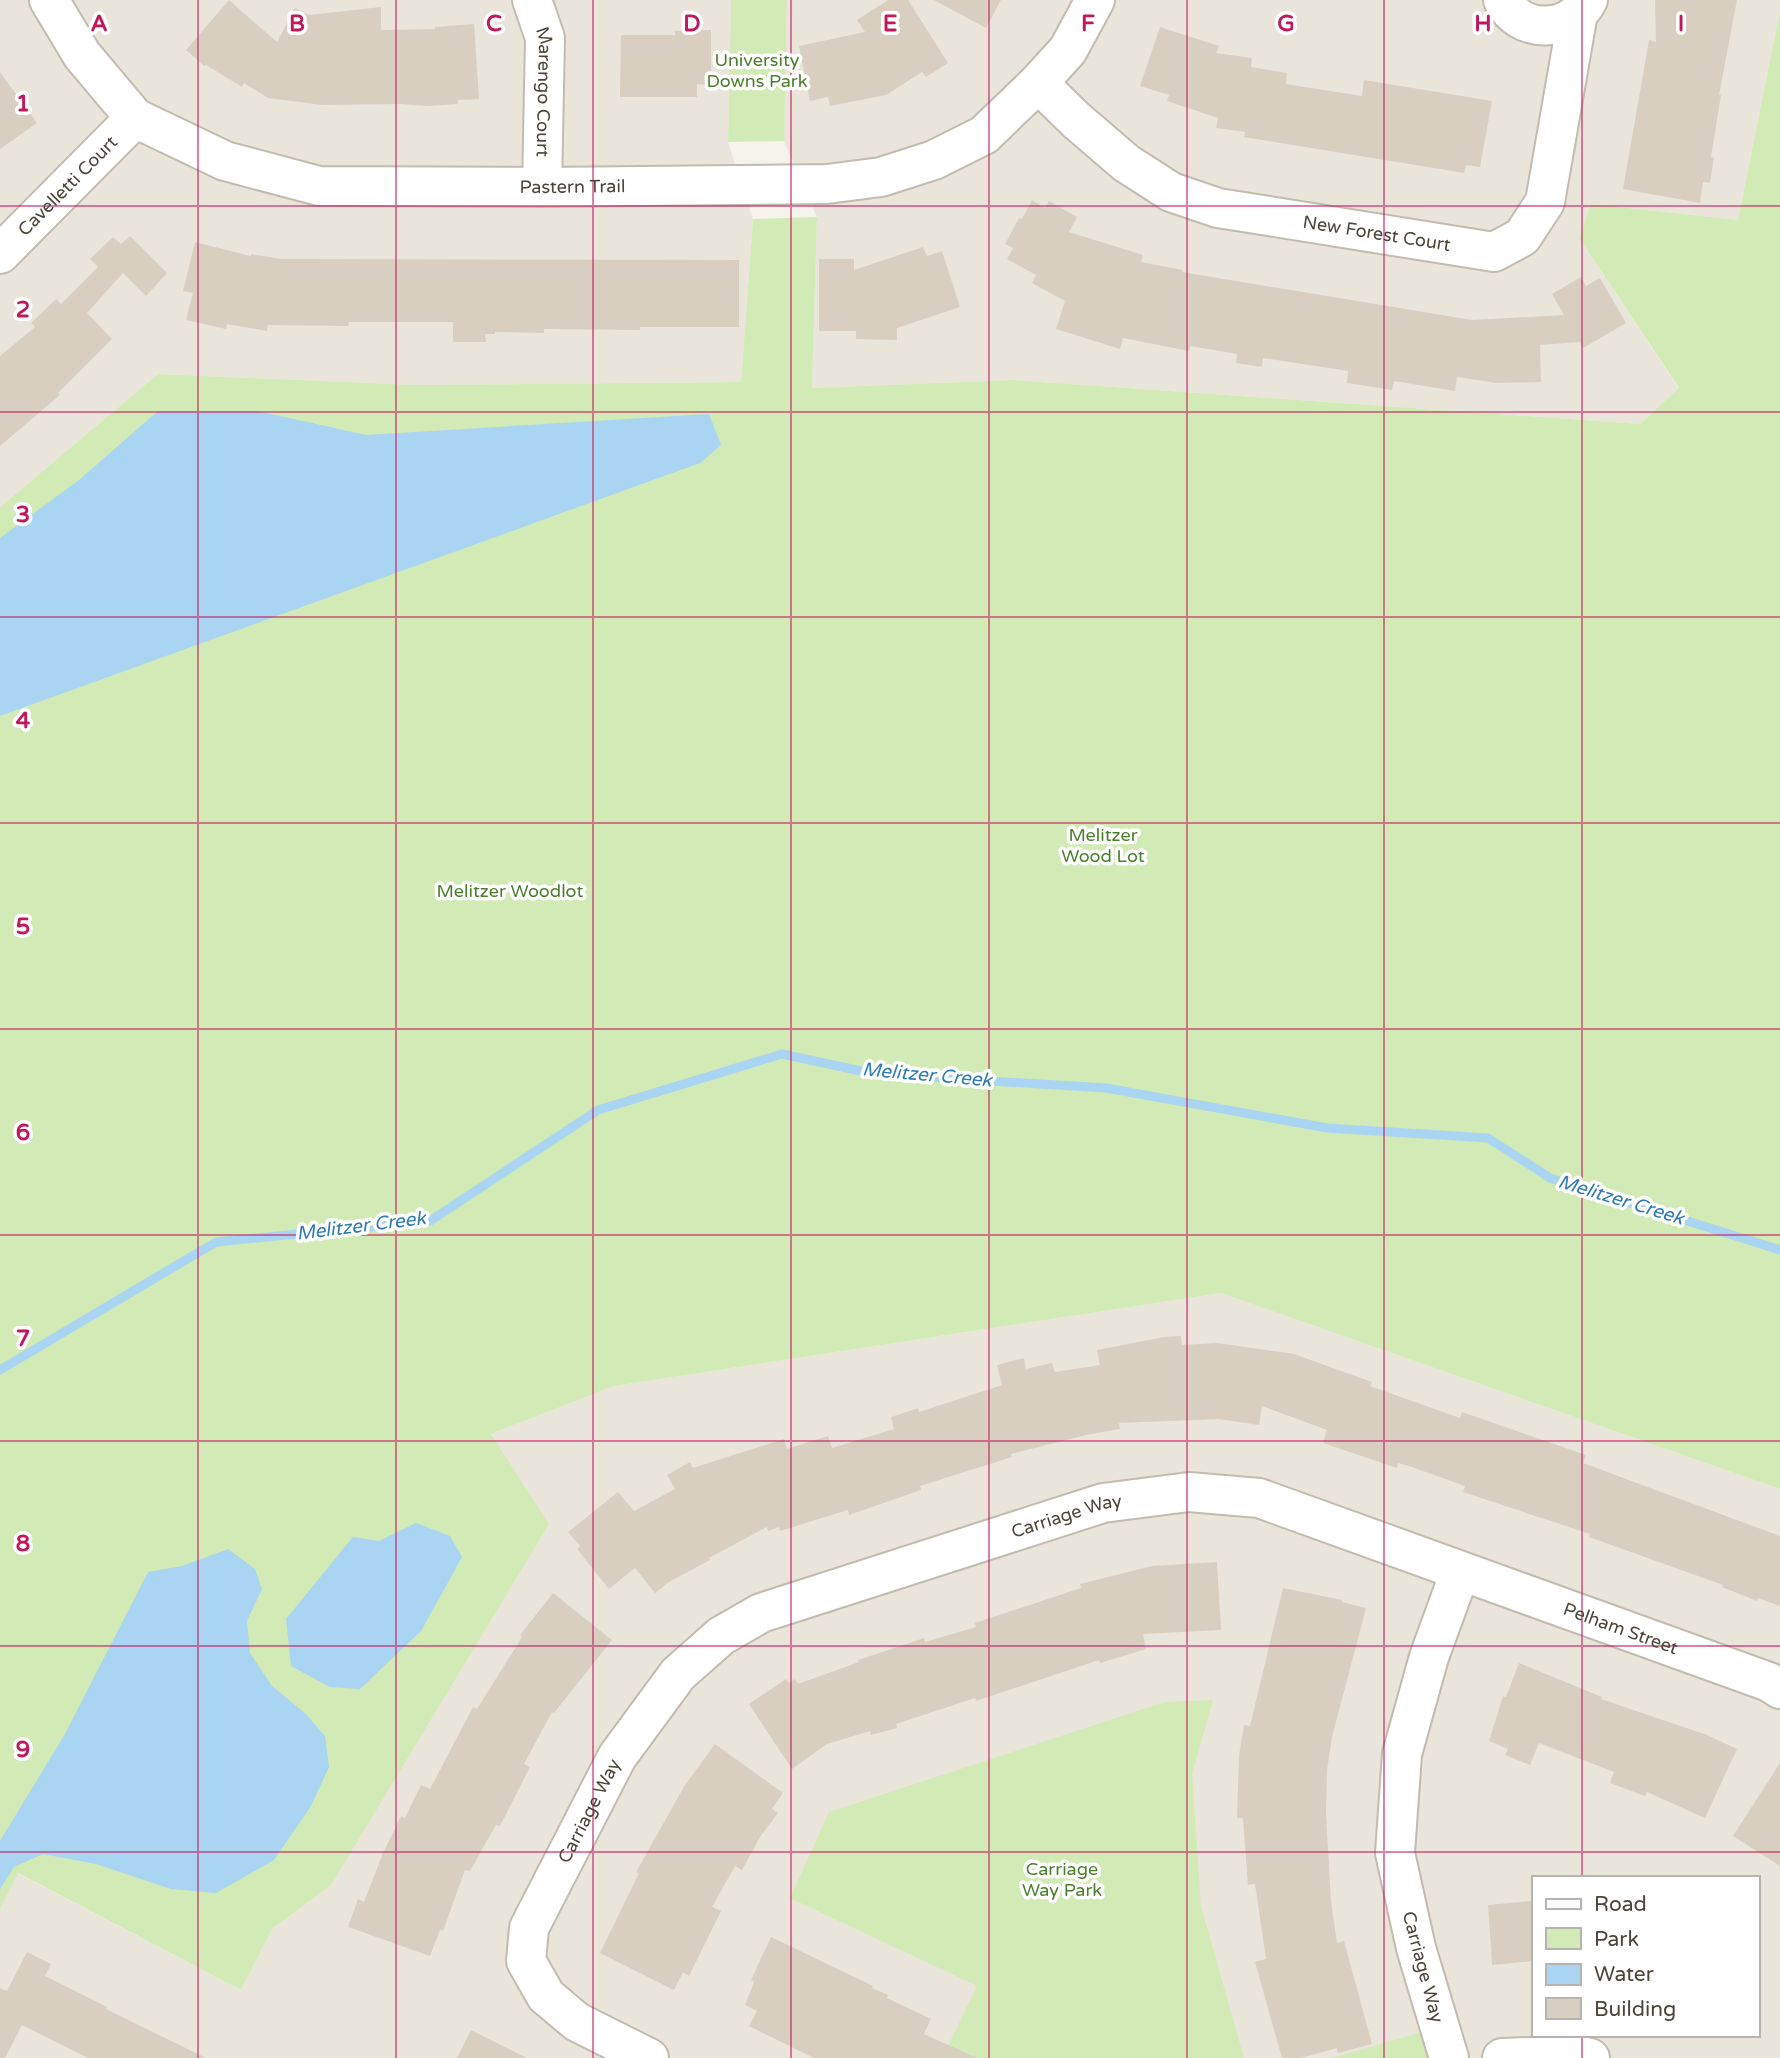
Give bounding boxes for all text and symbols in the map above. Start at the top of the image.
text: A [90,10,108,38]
text: B [289,10,305,38]
text: C [486,10,502,38]
text: D [683,10,701,38]
text: E [883,10,897,38]
text: F [1081,10,1095,38]
text: G [1277,10,1295,38]
text: H [1474,10,1492,38]
text: I [1678,10,1684,38]
street label: Marengo Court [531,24,557,157]
park label: University Downs Park [707,49,808,92]
text: 1 [16,90,30,118]
street label: Cavelletti Court [13,131,122,241]
street label: Pastern Trail [520,175,626,198]
street label: New Forest Court [1301,211,1452,256]
text: 2 [16,296,30,324]
text: 3 [16,501,30,529]
text: 4 [16,707,31,735]
park label: Melitzer Wood Lot [1061,824,1145,867]
park label: Melitzer Woodlot [437,880,583,902]
text: 5 [16,913,30,941]
water label: Melitzer Creek [861,1058,994,1092]
text: 6 [16,1119,30,1147]
water label: Melitzer Creek [1556,1170,1688,1230]
water label: Melitzer Creek [295,1207,428,1245]
text: 7 [16,1325,30,1353]
street label: Carriage Way [1009,1490,1123,1543]
text: 8 [16,1530,30,1558]
street label: Pelham Street [1560,1598,1681,1659]
text: 9 [16,1736,30,1764]
street label: Carriage Way [553,1755,625,1867]
park label: Carriage Way Park [1022,1858,1102,1901]
legend [1532,1876,1759,2037]
text: Road [1594,1892,1647,1917]
street label: Carriage Way [1398,1909,1449,2025]
text: Park [1594,1927,1639,1952]
text: Water [1594,1962,1654,1987]
text: Building [1594,1997,1676,2022]

